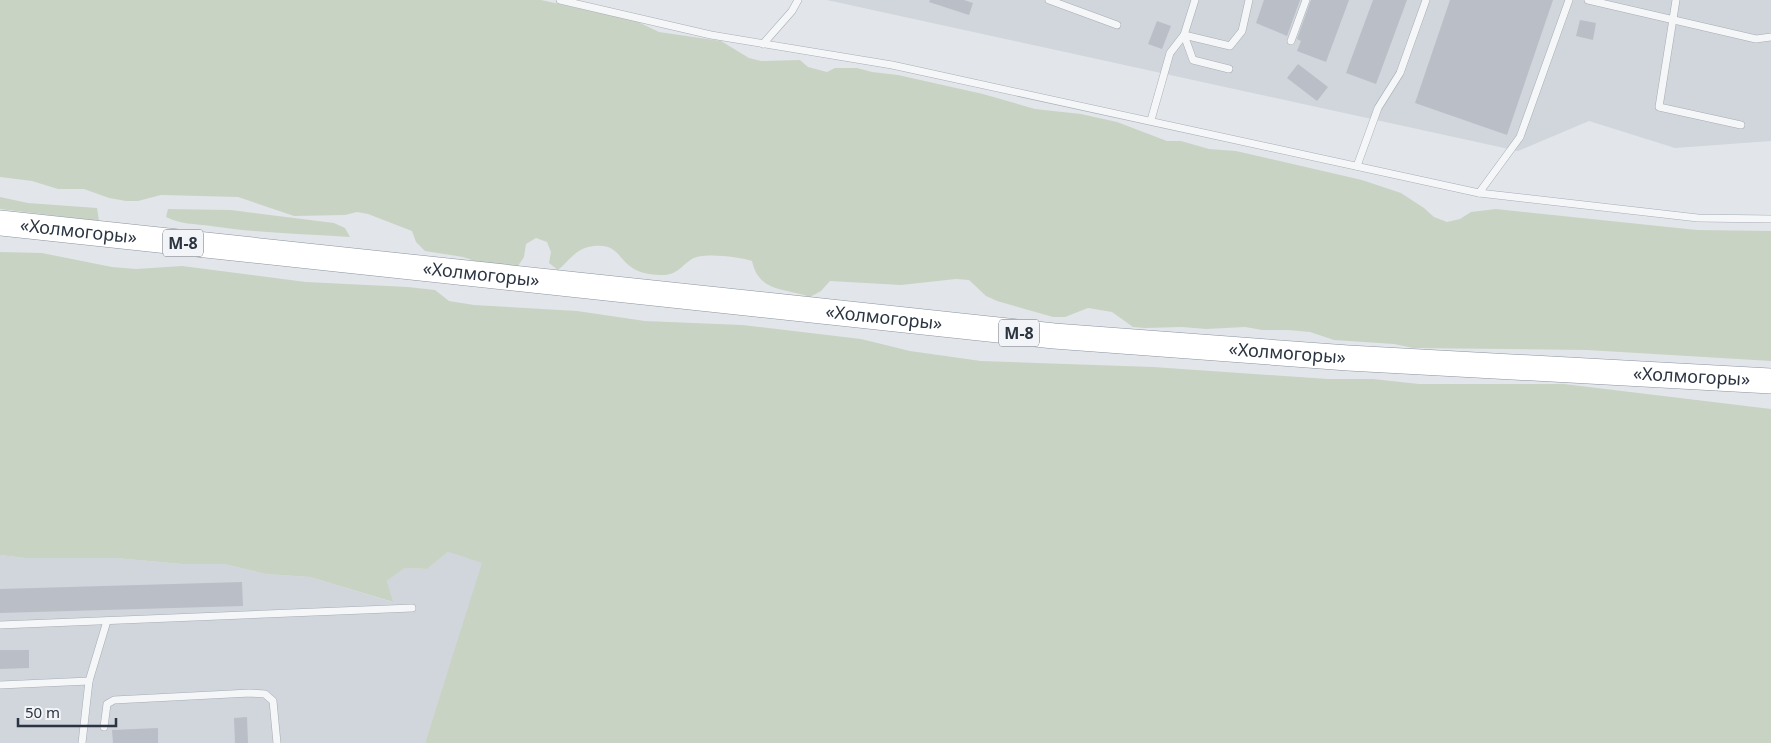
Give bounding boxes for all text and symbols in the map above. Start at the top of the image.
street label: «Холмогоры» [19,212,138,249]
road number: М-8 [163,230,203,256]
street label: «Холмогоры» [422,255,541,292]
street label: «Холмогоры» [824,299,944,335]
road number: М-8 [999,319,1039,346]
street label: «Холмогоры» [1228,336,1347,369]
street label: «Холмогоры» [1632,361,1751,391]
scale bar [18,696,115,728]
text: 50 m [25,702,60,722]

